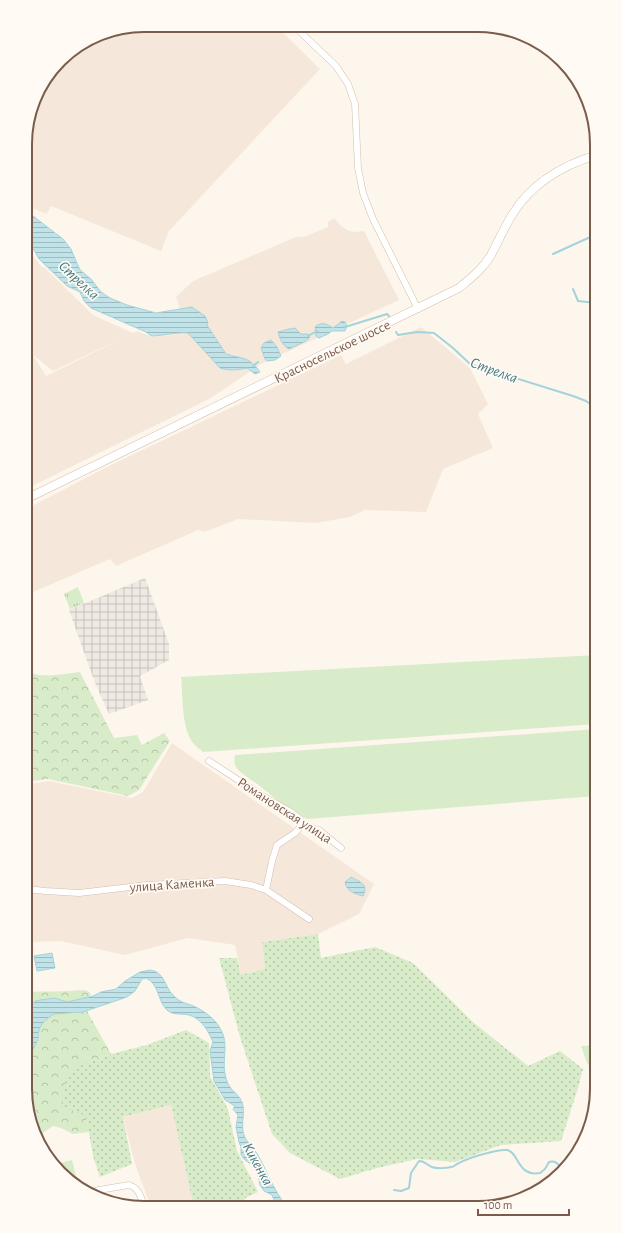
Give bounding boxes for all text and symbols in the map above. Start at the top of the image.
water label: Стрелка [56,258,102,303]
street label: Красносельское шоссе [272,318,393,386]
water label: Стрелка [468,355,519,386]
street label: Романовская улица [235,775,335,847]
street label: улица Каменка [128,875,215,895]
water label: Кикенка [240,1140,275,1188]
scale bar [478,1191,569,1217]
text: 100 m [484,1199,512,1211]

